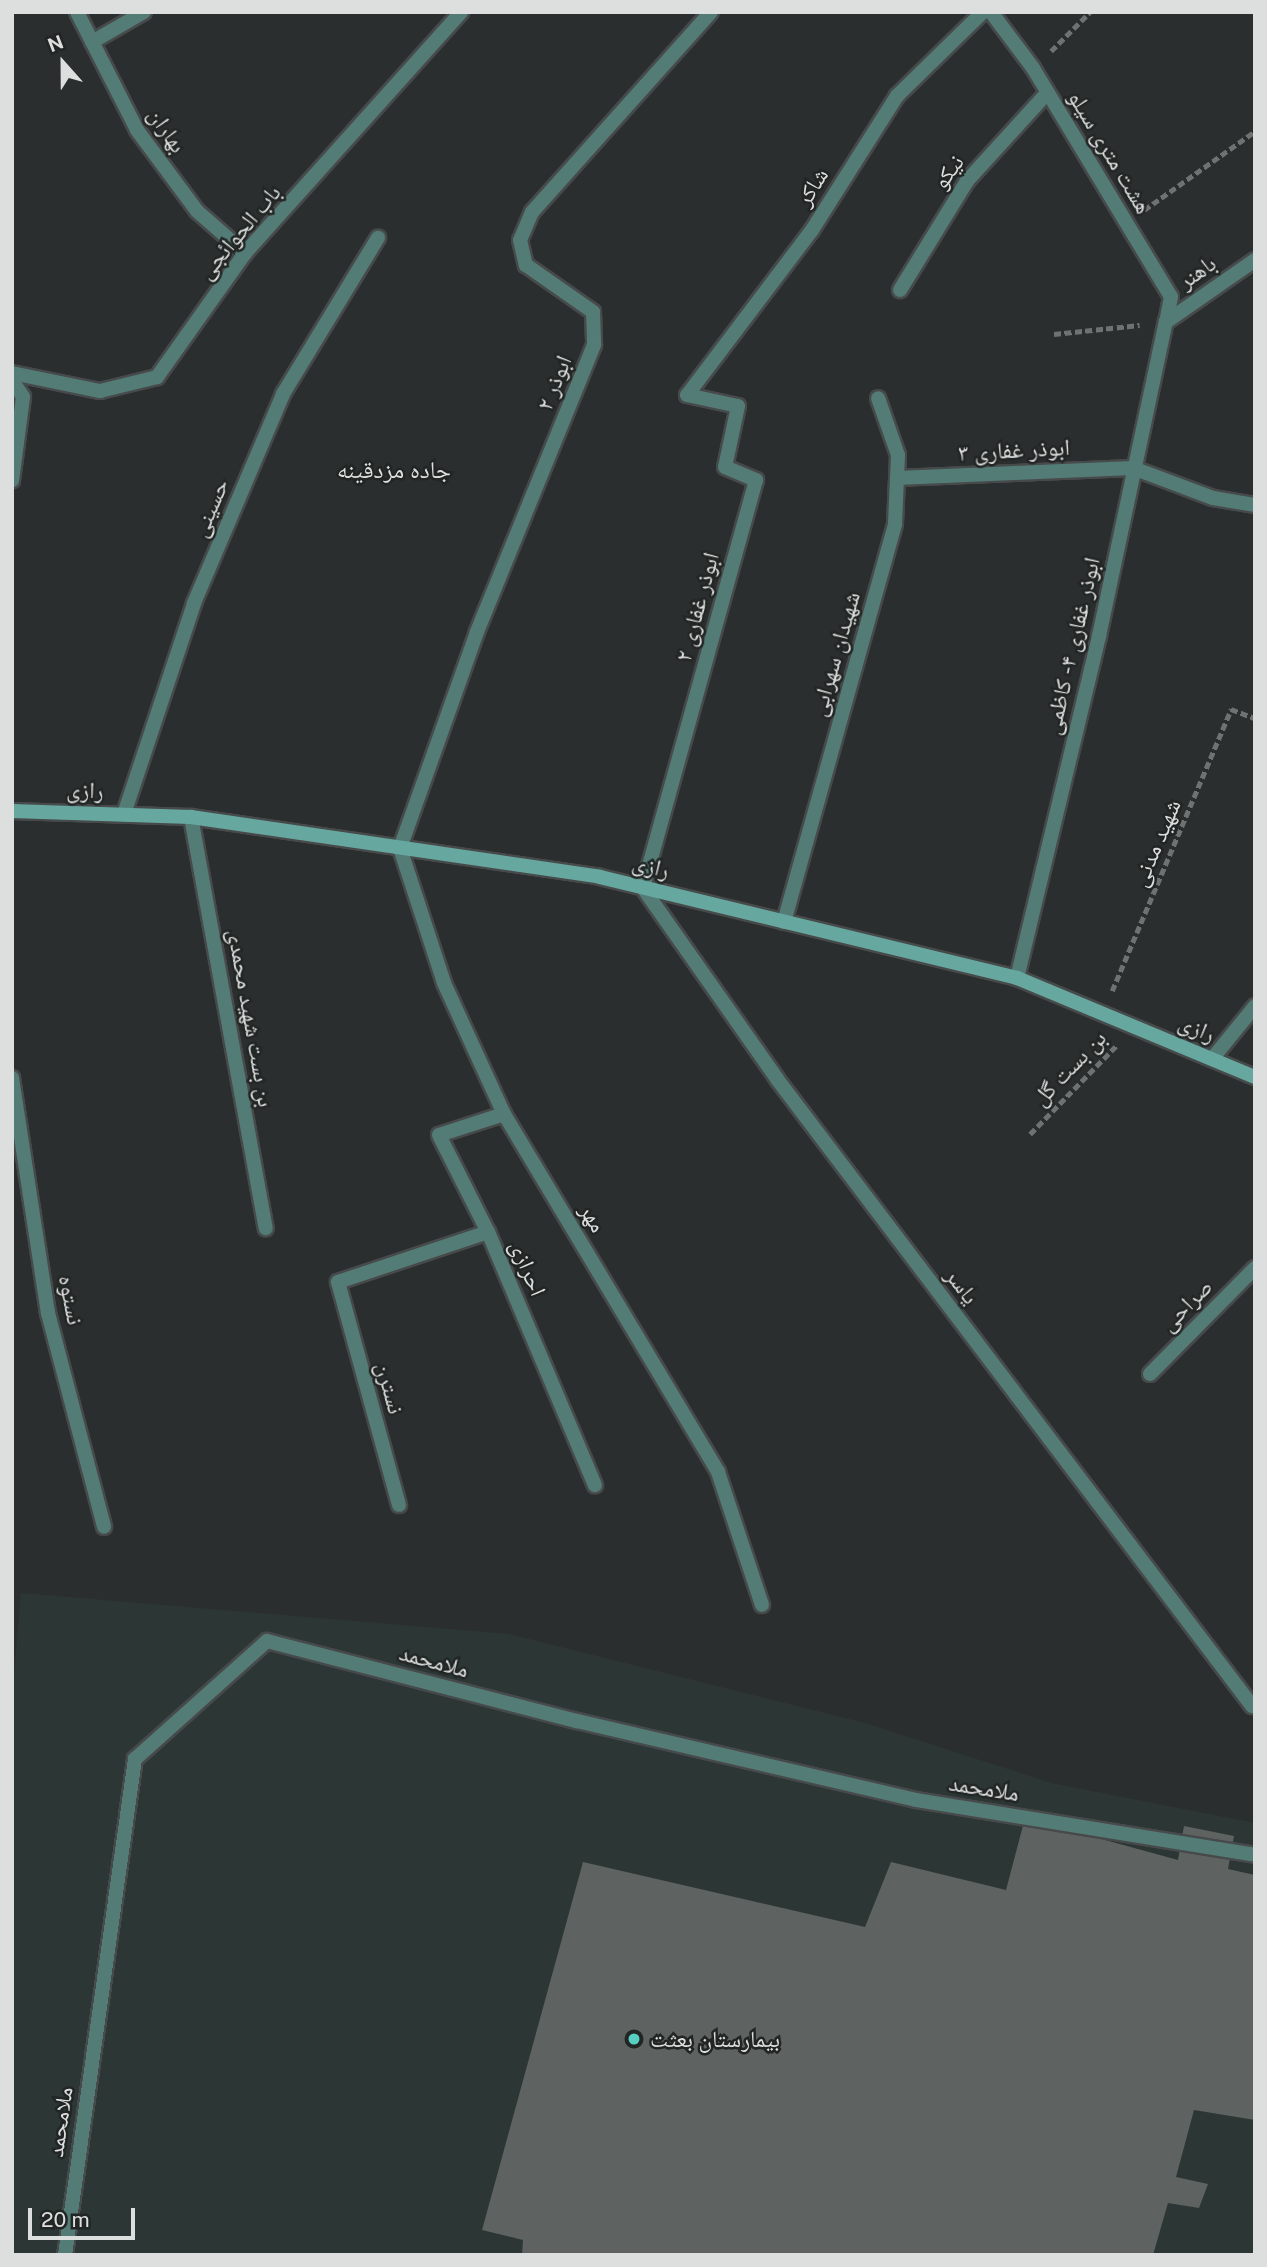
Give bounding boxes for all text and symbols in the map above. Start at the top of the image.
north arrow [28,28,98,98]
text: N [45,30,66,56]
street label: هشت متری سیلو [1062,85,1158,219]
street label: بهاران [142,102,192,158]
street label: نیکو [926,149,970,195]
street label: شاکر [790,163,834,211]
street label: باب الحوائجی [192,179,286,285]
street label: باهنر [1173,249,1221,295]
street label: ابوذر ۲ [531,351,577,415]
street label: ابوذر غفاری ۳ [957,433,1071,467]
district label: جاده مزدقینه [337,456,451,484]
street label: حسینی [185,475,235,541]
street label: ابوذر غفاری ۲ [669,549,725,665]
street label: ابوذر غفاری ۴ - کاظمی [1037,552,1107,740]
street label: شهیدان سهرابی [804,588,866,720]
street label: رازی [66,776,104,804]
street label: شهید مدنی [1125,795,1187,891]
street label: رازی [629,848,673,884]
street label: بن بست شهید محمدی [222,927,280,1109]
street label: رازی [1174,1008,1220,1048]
street label: بن بست گل [1026,1024,1112,1112]
street label: مهر [574,1199,612,1237]
street label: احرازی [504,1236,552,1300]
street label: یاسر [940,1262,984,1310]
street label: نستوه [53,1273,89,1327]
street label: صراحی [1154,1273,1218,1337]
street label: نسترن [370,1359,410,1417]
street label: ملامحمد [396,1639,472,1683]
street label: ملامحمد [947,1769,1021,1807]
place label: بیمارستان بعثت [650,2025,780,2053]
marker: بیمارستان بعثت [624,2029,644,2049]
street label: ملامحمد [41,2085,79,2159]
scale bar [32,2194,138,2238]
text: 20 m [41,2207,90,2232]

